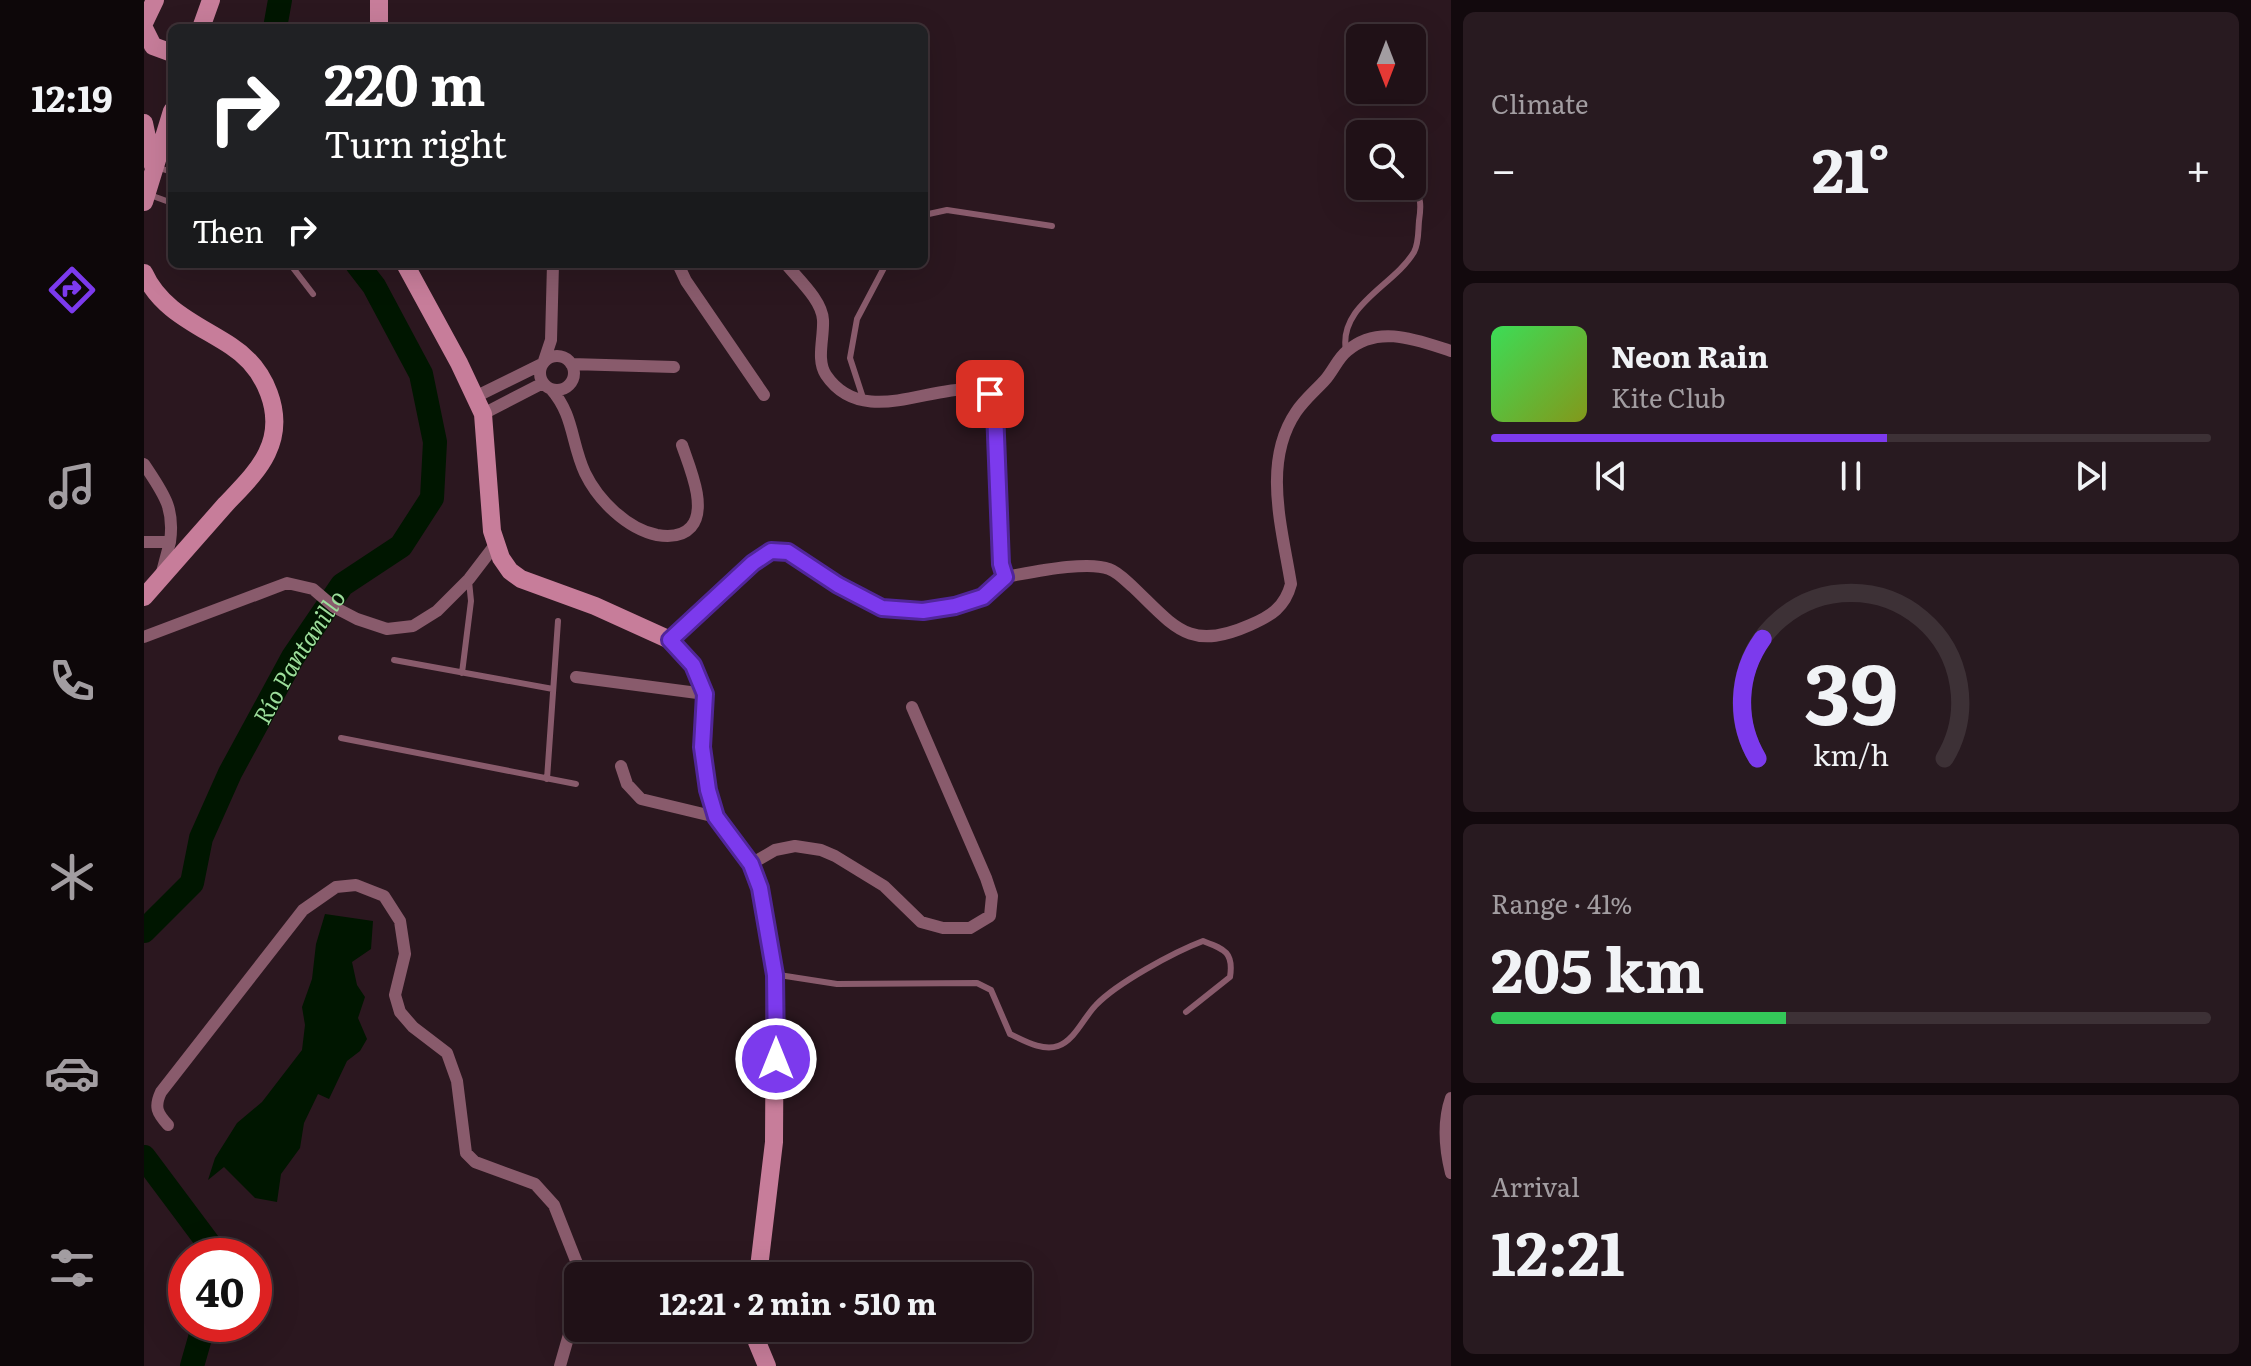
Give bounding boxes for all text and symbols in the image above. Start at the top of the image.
north arrow [1346,24,1426,104]
map controls [1346,24,1426,200]
text: 220 m [324,40,486,123]
icon: right [192,56,296,160]
text: 12:19 [31,70,113,123]
text: Climate [1491,83,1589,122]
text: Turn right [324,116,507,169]
button: search [1346,120,1426,200]
text: 21° [1812,122,1890,211]
text: − [1491,134,1517,200]
text: + [2185,134,2211,200]
text: Then [192,208,264,252]
icon: right [280,208,324,252]
icon: directions [44,262,100,318]
text: Neon Rain [1611,333,1769,377]
pin [956,360,1024,428]
icon: arrive [968,372,1012,416]
text: Kite Club [1611,377,1726,416]
icon: previous [1589,454,1633,498]
icon: pause [1829,454,1873,498]
icon: next [2069,454,2113,498]
icon: music [44,458,100,514]
water label: Río Pantanillo [243,582,352,730]
text: 39 [1804,627,1898,751]
icon: phone [44,653,100,709]
text: km/h [1813,732,1889,775]
icon: climate [44,849,100,905]
text: Range · 41% [1491,883,1632,922]
text: 205 km [1491,922,1705,1011]
position arrow [734,1017,818,1101]
icon: car [44,1045,100,1101]
text: Arrival [1491,1166,1580,1205]
text: 12:21 [1491,1205,1625,1294]
speed limit sign: 40 [168,1238,272,1342]
icon: filters [44,1240,100,1296]
text: 12:21 · 2 min · 510 m [659,1280,937,1324]

